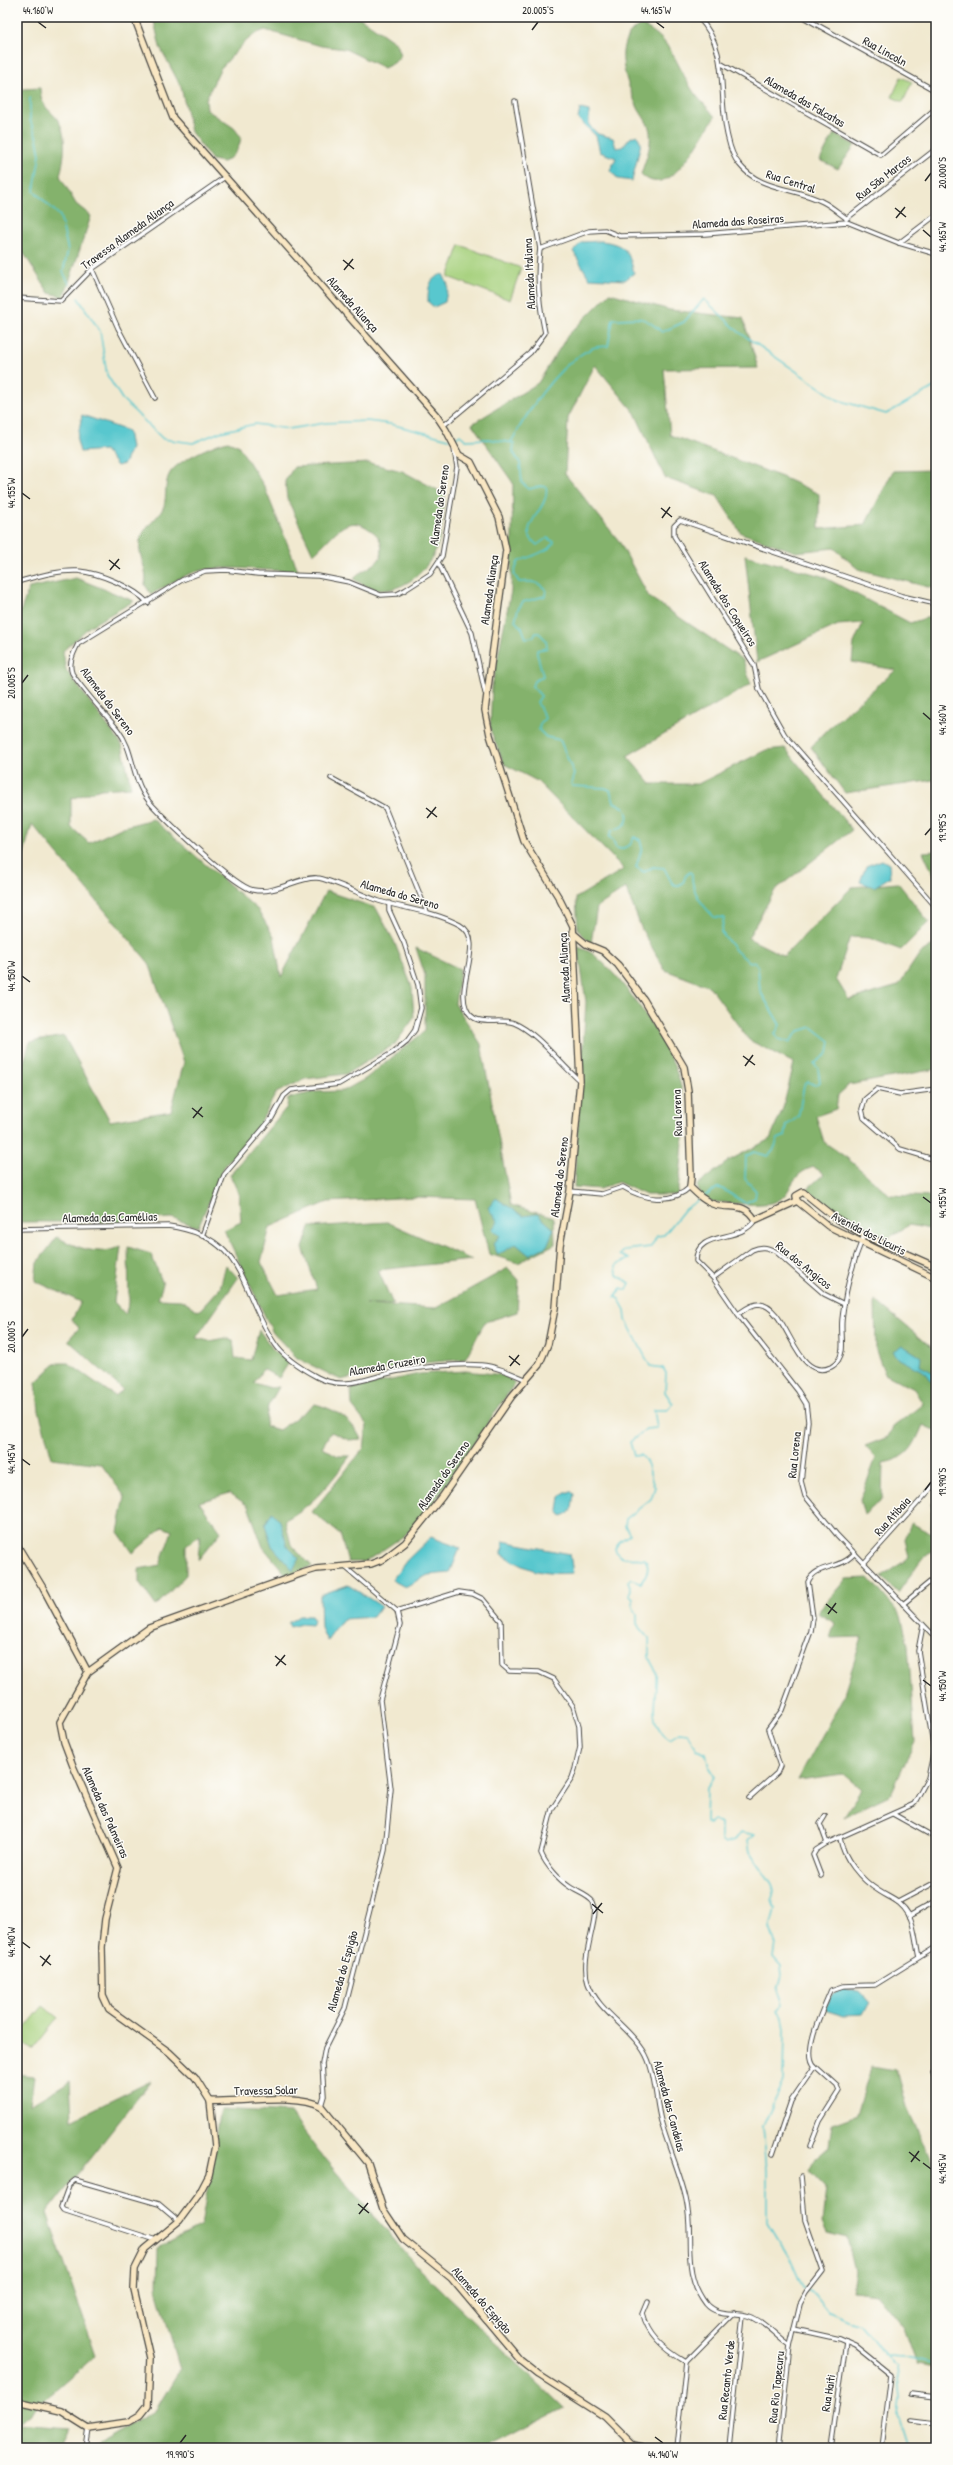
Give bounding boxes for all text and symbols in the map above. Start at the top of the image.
text: 44.160°W [23,4,54,17]
text: 20.005°S [522,4,554,17]
text: 44.165°W [641,4,672,17]
street label: Rua Lincoln [860,32,910,70]
street label: Alameda das Falcatas [761,71,849,131]
street label: Rua São Marcos [852,150,915,204]
text: 20.000°S [936,157,949,189]
street label: Rua Central [764,165,819,197]
street label: Travessa Alameda Aliança [77,194,177,274]
street label: Alameda das Roseiras [692,209,785,233]
text: 44.165°W [936,221,949,252]
street label: Alameda Italiana [519,238,539,310]
street label: Alameda Aliança [323,272,383,336]
street label: Alameda do Sereno [425,464,453,546]
text: 44.155°W [5,477,18,508]
street label: Alameda Aliança [476,554,502,626]
street label: Alameda dos Coqueiros [695,556,762,650]
street label: Alameda do Sereno [77,664,139,739]
text: 20.005°S [5,667,18,699]
text: 44.160°W [936,704,949,735]
text: 19.995°S [936,814,949,842]
street label: Alameda do Sereno [359,875,441,913]
street label: Alameda Aliança [554,932,574,1003]
text: 44.150°W [5,960,18,991]
street label: Rua Lorena [668,1089,686,1137]
street label: Alameda do Sereno [546,1136,572,1218]
text: 44.155°W [936,1187,949,1218]
street label: Avenida dos Licuris [829,1207,909,1259]
street label: Alameda das Camélias [62,1208,158,1226]
street label: Rua dos Angicos [772,1237,836,1293]
text: 20.000°S [5,1321,18,1353]
street label: Alameda Cruzeiro [348,1350,426,1380]
street label: Rua Lorena [783,1431,805,1479]
street label: Alameda do Sereno [413,1437,473,1513]
text: 44.145°W [5,1443,18,1474]
text: 19.990°S [936,1468,949,1496]
street label: Rua Atibaia [870,1492,914,1539]
text: 44.150°W [936,1670,949,1701]
street label: Alameda das Palmeiras [78,1763,134,1861]
text: 44.140°W [5,1926,18,1957]
street label: Alameda do Espigão [322,1928,362,2014]
street label: Alameda das Candeias [650,2059,690,2154]
street label: Travessa Solar [234,2081,299,2099]
text: 44.145°W [936,2153,949,2184]
street label: Alameda do Espigão [448,2263,516,2337]
street label: Rua Recanto Verde [713,2339,739,2421]
street label: Rua Rio Tapecuru [764,2350,788,2424]
street label: Rua Haiti [817,2373,839,2413]
text: 19.990°S [166,2448,194,2461]
text: 44.140°W [648,2448,679,2461]

